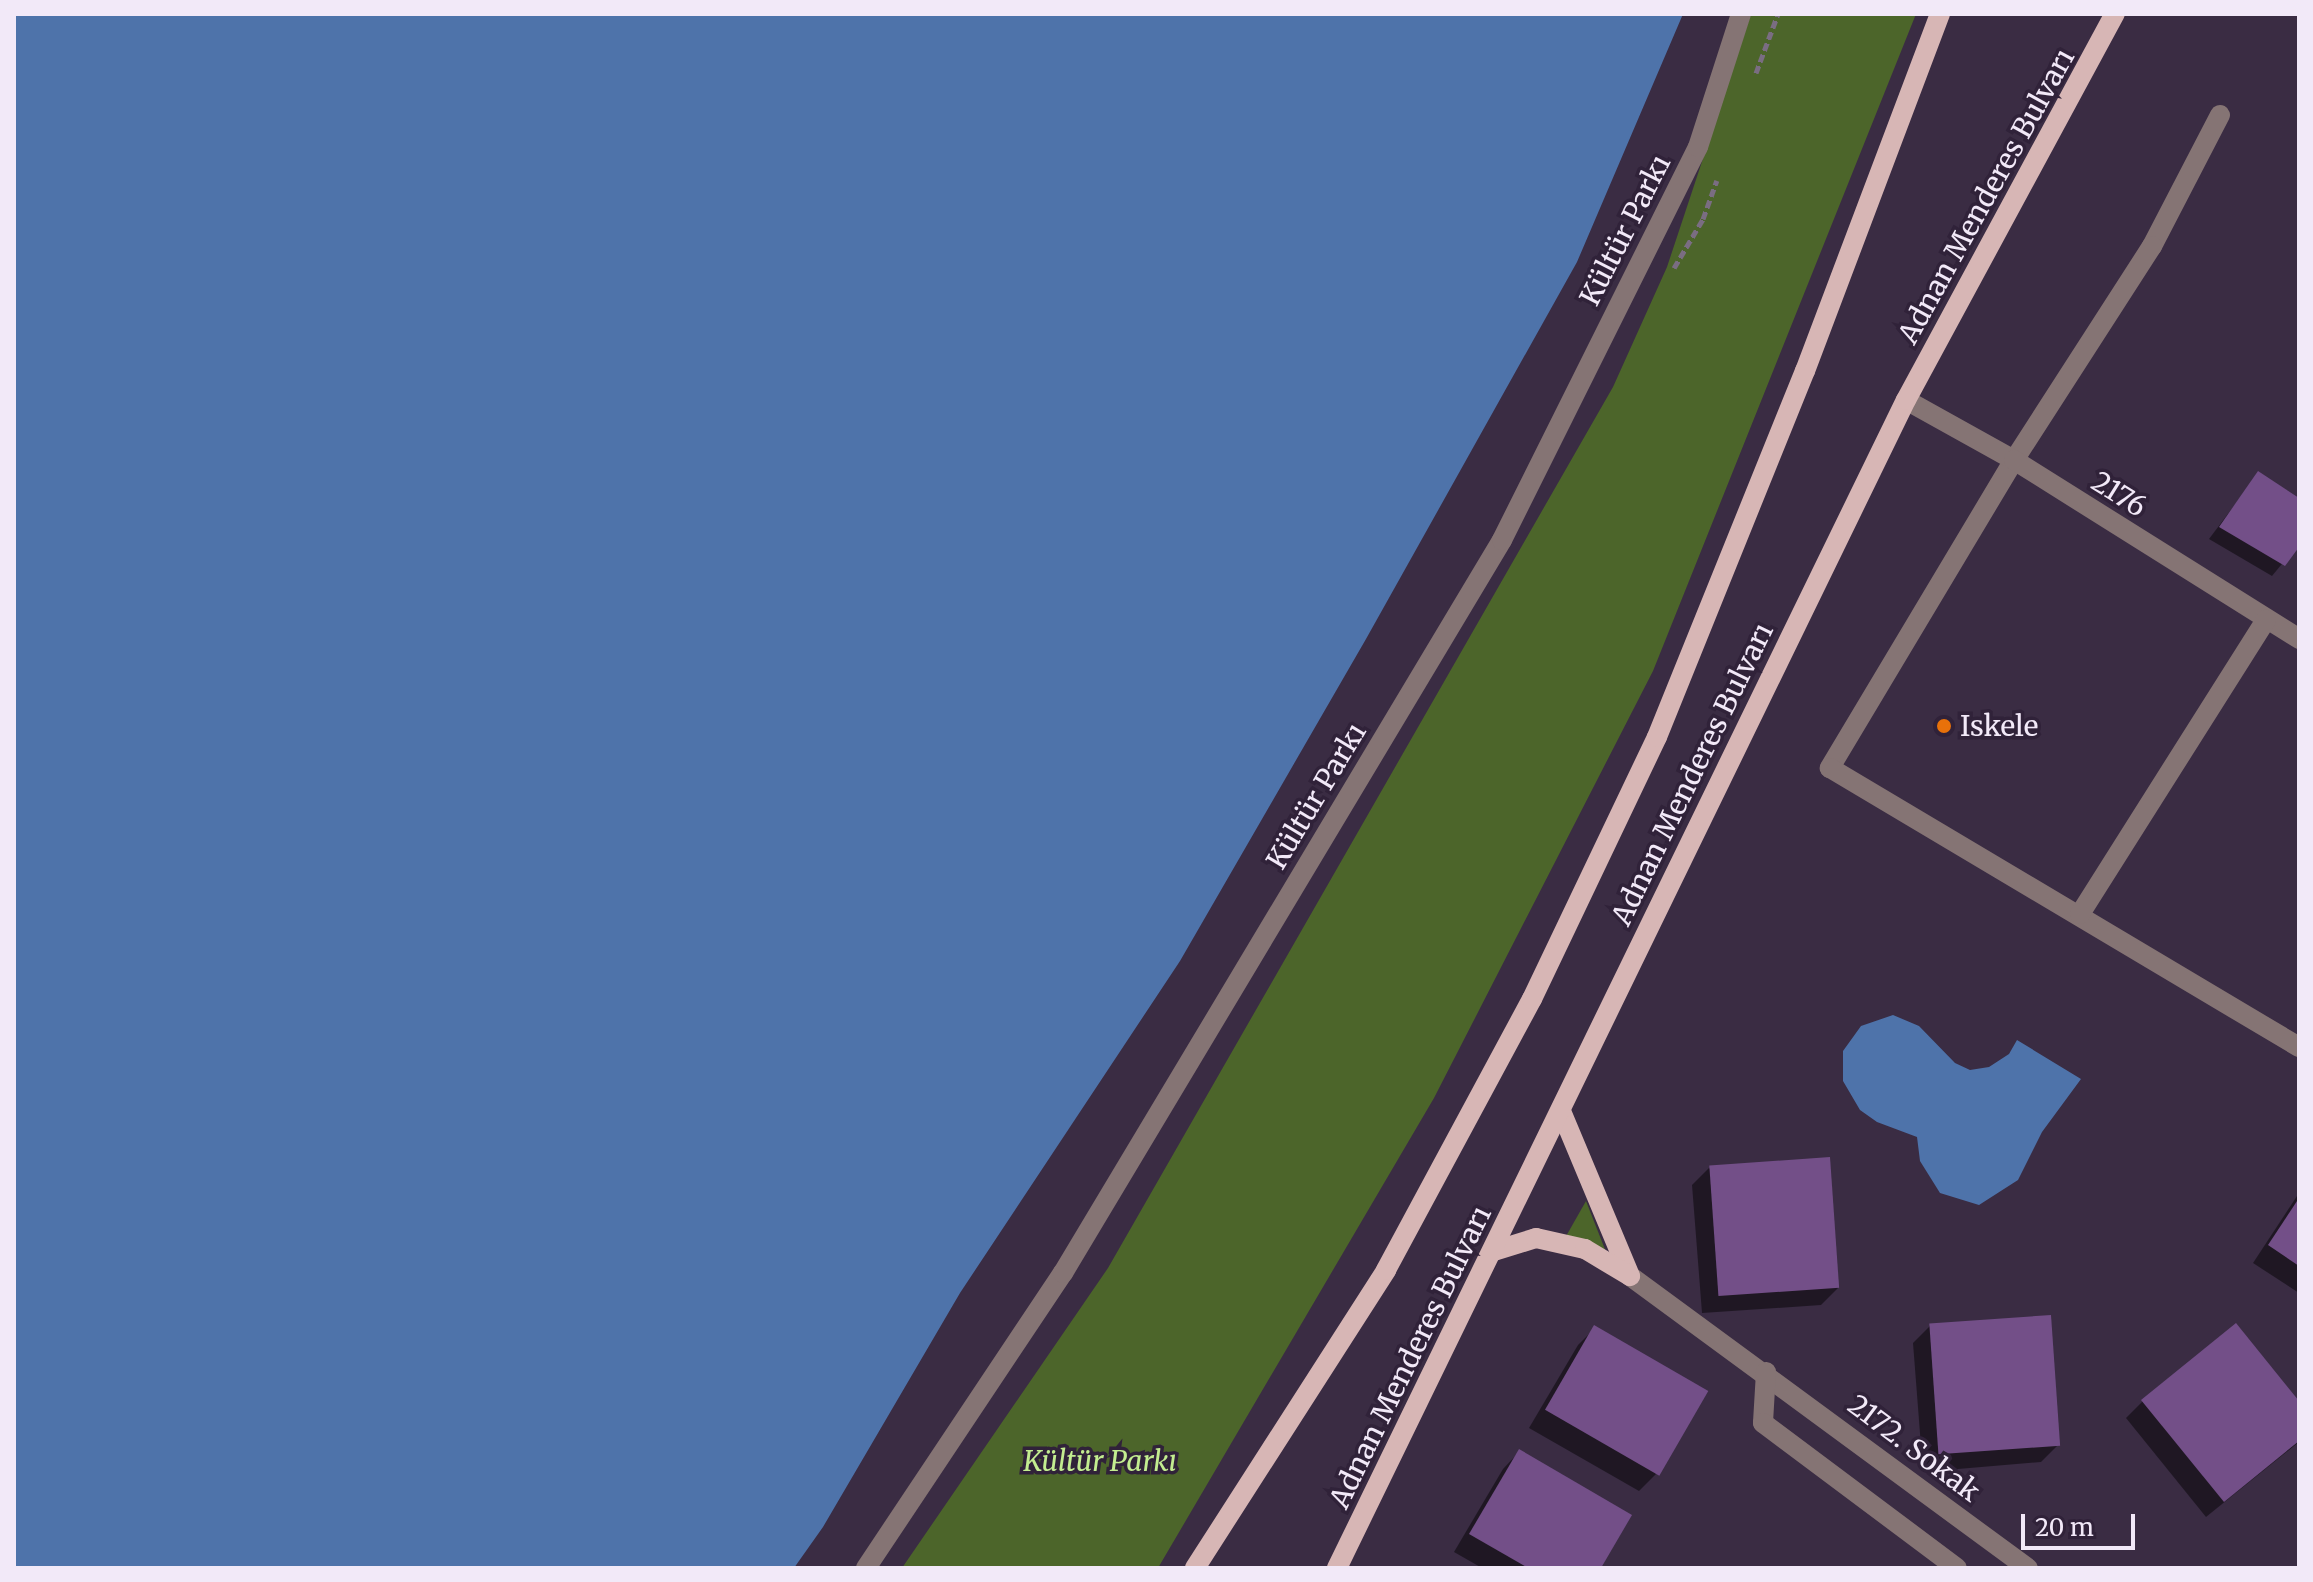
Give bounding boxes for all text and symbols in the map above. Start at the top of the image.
street label: Adnan Menderes Bulvarı [1891,43,2081,349]
street label: Kültür Parkı [1573,149,1677,311]
street label: 2176 [2085,464,2153,524]
street label: Adnan Menderes Bulvarı [1604,618,1780,930]
place label: Iskele [1960,709,2038,743]
street label: Kültür Parkı [1259,717,1373,875]
marker: Iskele [1935,717,1953,735]
street label: Adnan Menderes Bulvarı [1322,1201,1498,1513]
street label: 2172. Sokak [1842,1388,1986,1508]
park label: Kültür Parkı [1023,1444,1177,1478]
scale bar [2025,1498,2139,1548]
text: 20 m [2035,1512,2094,1543]

